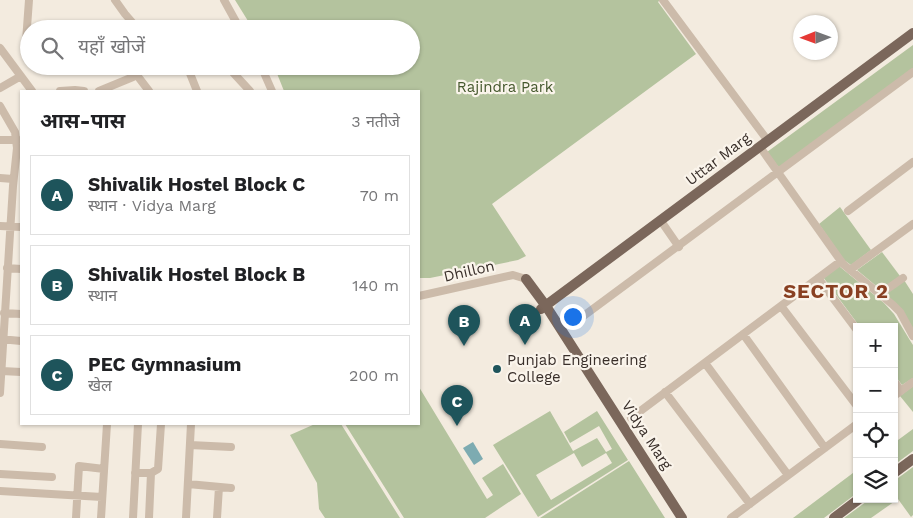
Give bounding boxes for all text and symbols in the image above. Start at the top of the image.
north arrow [793,15,838,60]
search box [20,20,420,75]
icon: search [38,34,66,62]
text: यहाँ खोजें [78,35,145,58]
park label: Rajindra Park [457,78,554,96]
text: आस-पास [40,108,125,133]
text: 3 नतीजे [351,112,400,131]
street label: Uttar Marg [682,129,754,189]
text: Shivalik Hostel Block C [88,173,305,196]
text: A [52,186,62,205]
text: 70 m [360,186,399,205]
text: स्थान · Vidya Marg [88,196,216,215]
street label: Dhillon [442,256,496,286]
text: Shivalik Hostel Block B [88,263,305,286]
text: B [52,276,62,295]
text: 140 m [352,276,399,295]
district label: SECTOR 2 [783,279,889,303]
text: स्थान [88,286,117,305]
pin: A [509,304,541,345]
your location [560,304,586,330]
pin: B [448,305,480,346]
map controls [853,323,898,503]
button: + [853,323,898,368]
place label: Punjab Engineering College [507,351,647,386]
text: PEC Gymnasium [88,353,241,376]
marker: Punjab Engineering College [491,363,503,375]
text: C [52,366,62,385]
text: 200 m [349,366,399,385]
button: − [853,368,898,413]
text: खेल [88,376,112,395]
pin: C [441,385,473,426]
street label: Vidya Marg [618,397,676,473]
button: locate [853,413,898,458]
button: layers [853,458,898,503]

